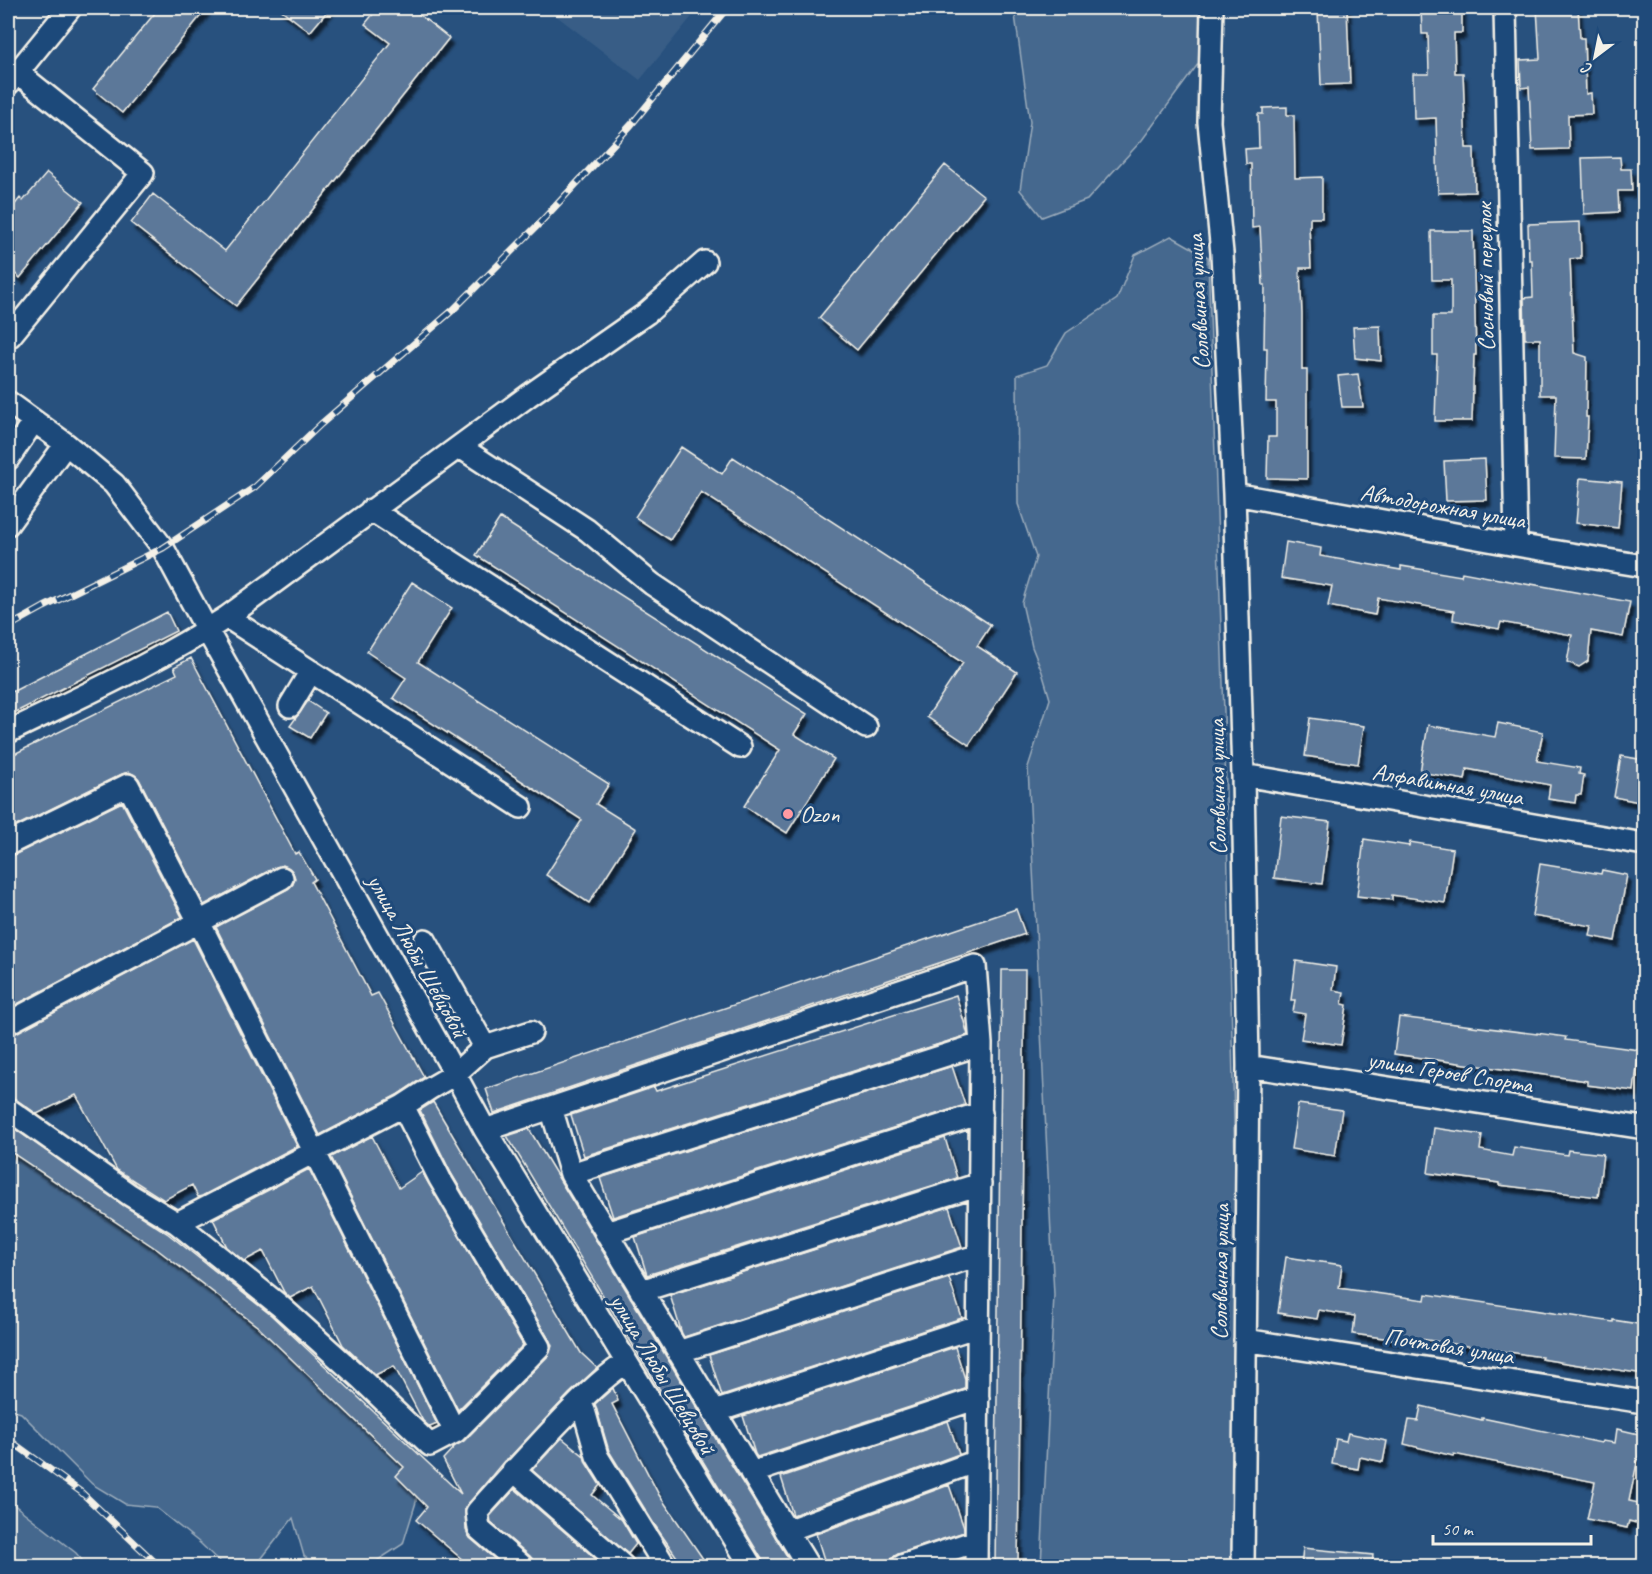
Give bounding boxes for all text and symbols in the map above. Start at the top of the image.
north arrow [1565,27,1625,87]
text: С [1577,57,1596,79]
street label: Сосновый переулок [1469,200,1501,352]
street label: Соловьиная улица [1179,232,1217,371]
street label: Автодорожная улица [1358,477,1529,535]
street label: Соловьиная улица [1201,718,1233,855]
street label: Алфавитная улица [1370,756,1527,812]
place label: Ozon [800,799,840,829]
marker: Ozon [781,807,795,821]
street label: улица Любы Шевцовой [360,867,476,1045]
street label: улица Героев Спорта [1363,1044,1536,1100]
street label: Соловьиная улица [1204,1203,1236,1340]
street label: улица Любы Шевцовой [602,1286,724,1462]
street label: Почтовая улица [1382,1321,1517,1371]
scale bar [1433,1508,1590,1546]
text: 50 m [1442,1518,1475,1540]

